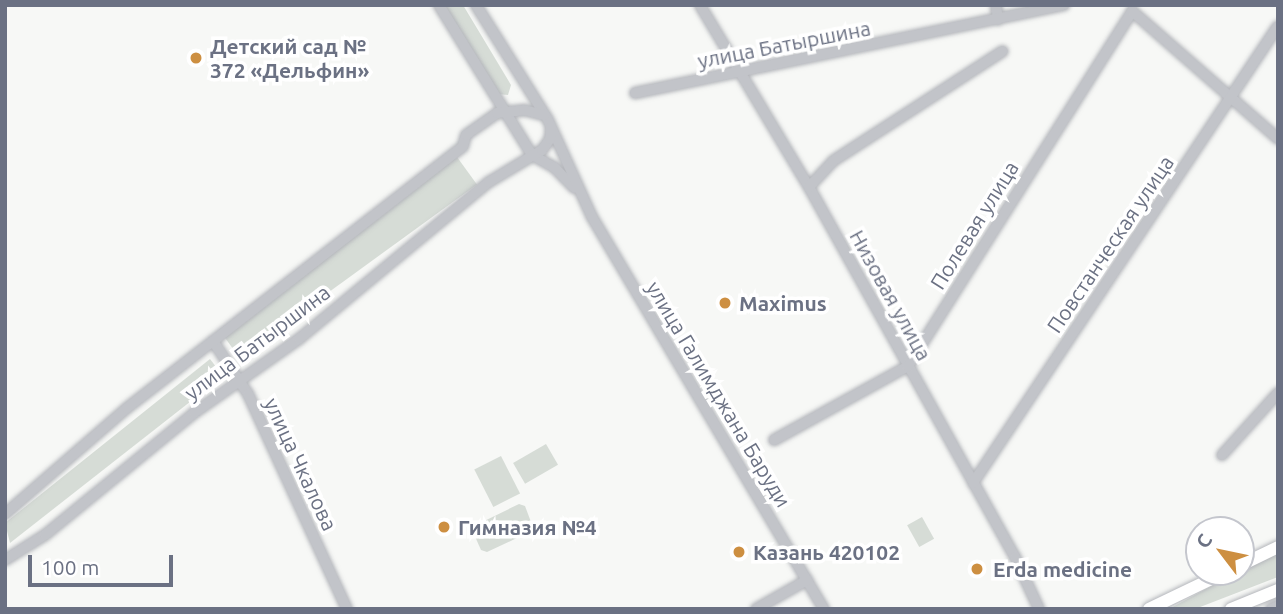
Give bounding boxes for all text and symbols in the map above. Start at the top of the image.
street label: улица Батыршина [695,15,873,73]
place label: Детский сад № 372 «Дельфин» [210,33,369,83]
marker: Детский сад № 372 «Дельфин» [188,50,204,66]
street label: Повстанческая улица [1041,151,1179,337]
street label: Полевая улица [924,156,1024,294]
street label: Низовая улица [845,225,937,365]
street label: улица Галимджана Баруди [641,276,797,512]
street label: улица Батыршина [179,279,335,405]
place label: Maximus [739,290,827,316]
marker: Maximus [717,295,733,311]
street label: улица Чкалова [259,394,343,534]
place label: Гимназия №4 [458,514,597,540]
north arrow [1185,516,1255,586]
marker: Гимназия №4 [436,519,452,535]
text: С [1191,530,1216,552]
place label: Казань 420102 [753,539,900,565]
scale bar [32,540,177,584]
marker: Казань 420102 [731,544,747,560]
text: 100 m [41,555,99,579]
place label: Erda medicine [993,556,1132,582]
marker: Erda medicine [967,559,987,579]

